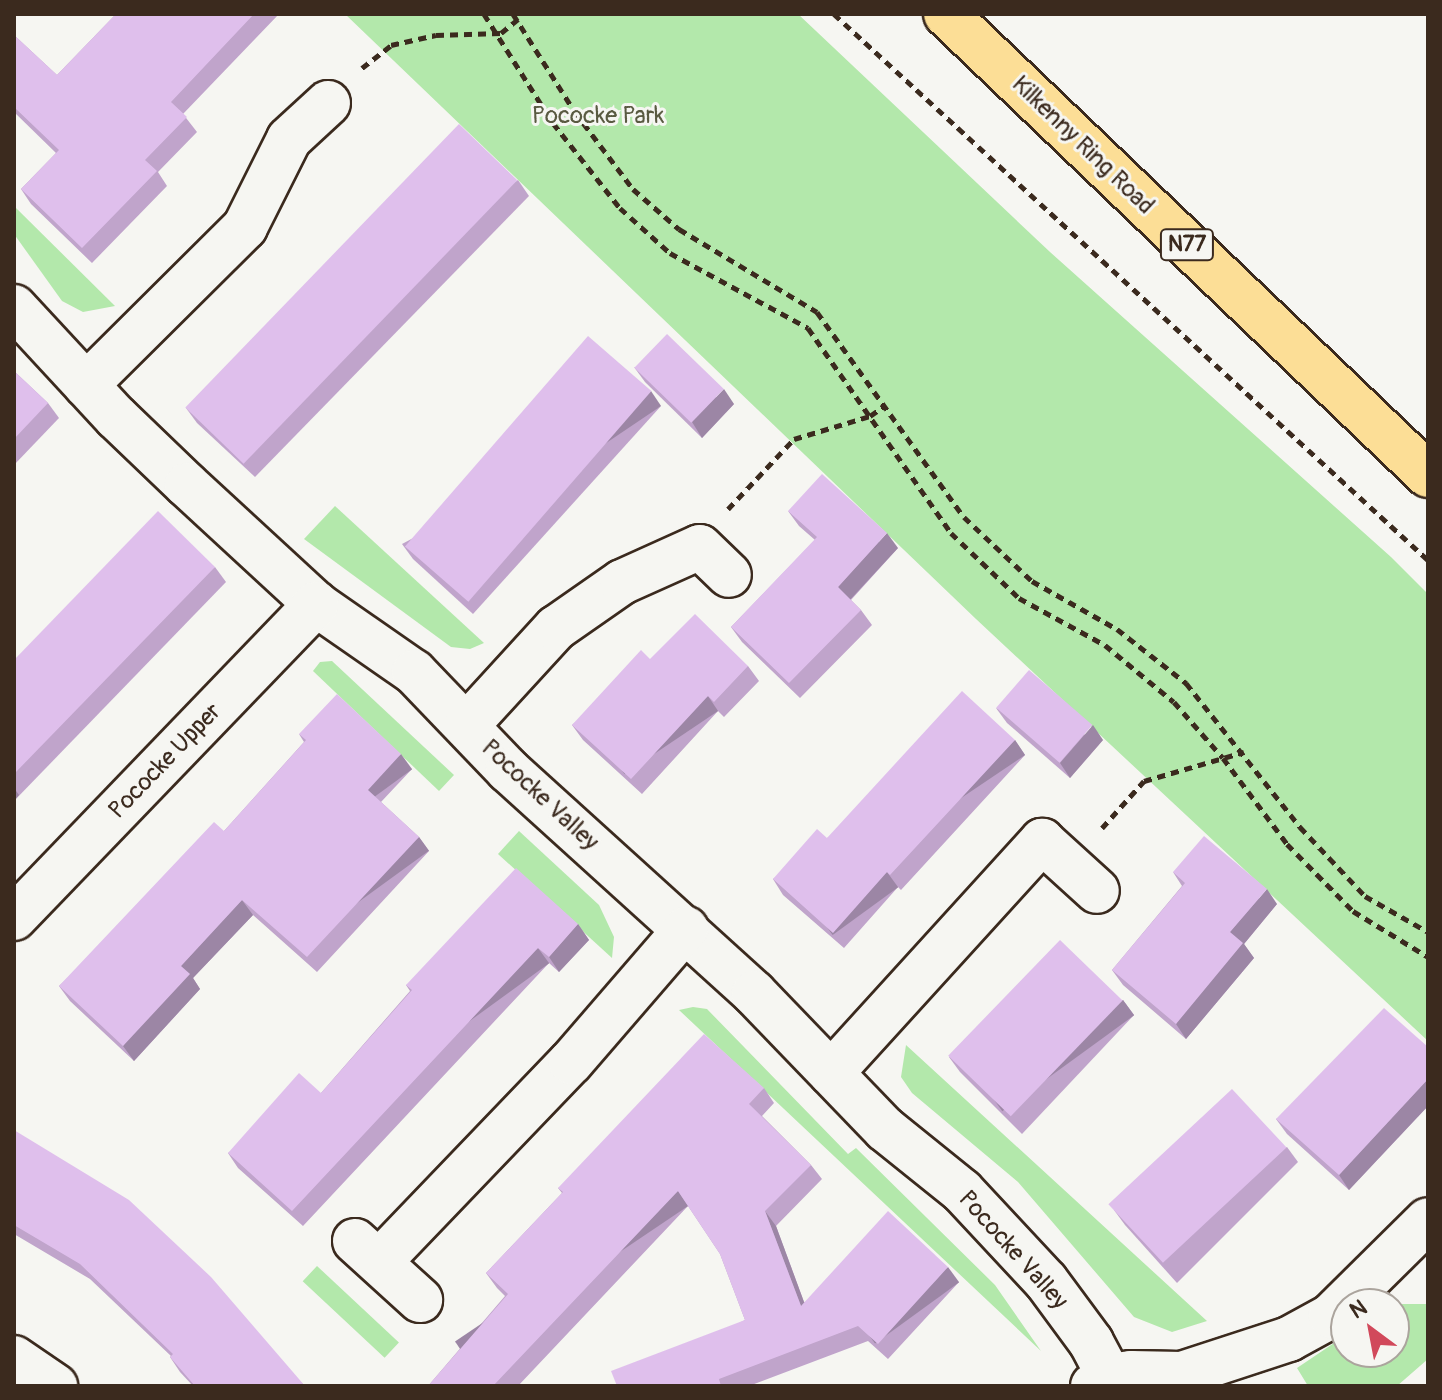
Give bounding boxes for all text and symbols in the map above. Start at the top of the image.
street label: Kilkenny Ring Road [1006,70,1160,220]
park label: Pococke Park [532,102,664,130]
road number: N77 [1159,227,1215,263]
street label: Pococke Upper [103,697,227,825]
street label: Pococke Valley [476,733,604,857]
street label: Pococke Valley [952,1185,1074,1315]
north arrow [1330,1288,1410,1368]
text: N [1345,1294,1372,1325]

